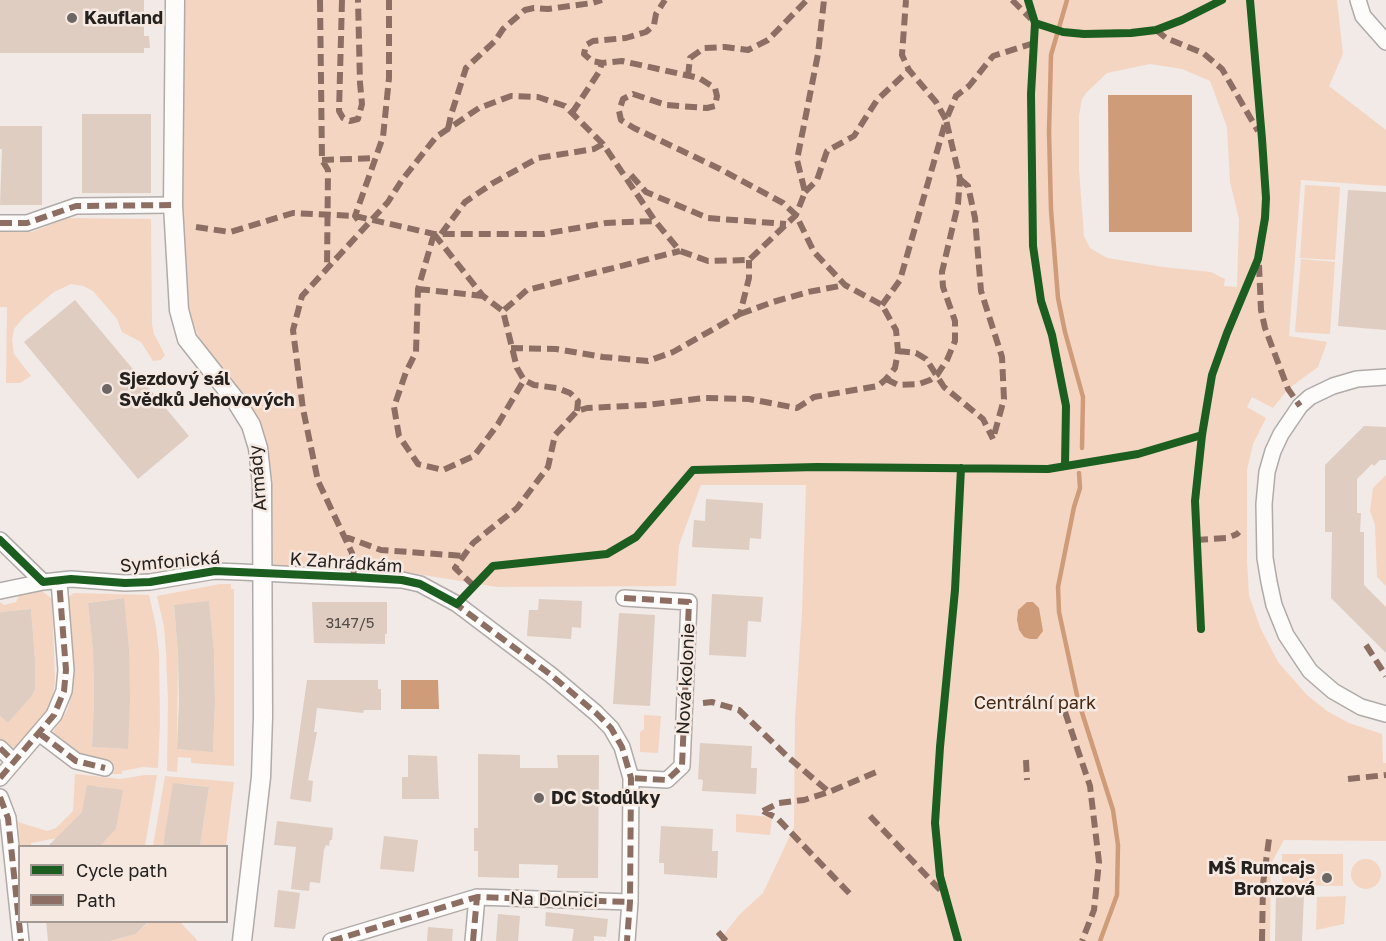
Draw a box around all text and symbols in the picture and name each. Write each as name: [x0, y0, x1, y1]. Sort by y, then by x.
place label: Kaufland: [84, 7, 163, 29]
marker: Kaufland: [65, 11, 79, 25]
place label: Sjezdový sál Svědků Jehovových: [119, 368, 295, 410]
marker: Sjezdový sál Svědků Jehovových: [100, 382, 114, 396]
street label: Armády: [244, 444, 272, 512]
street label: Symfonická: [119, 547, 221, 577]
street label: K Zahrádkám: [289, 548, 403, 578]
house number: 3147/5: [325, 614, 375, 632]
street label: Nová kolonie: [672, 623, 700, 735]
park label: Centrální park: [974, 692, 1096, 714]
place label: DC Stodůlky: [551, 787, 660, 809]
marker: DC Stodůlky: [532, 791, 546, 805]
legend: [18, 845, 228, 923]
place label: MŠ Rumcajs Bronzová: [1208, 857, 1315, 900]
text: Cycle path: [76, 859, 168, 881]
marker: MŠ Rumcajs Bronzová: [1320, 871, 1334, 885]
street label: Na Dolnici: [510, 888, 598, 912]
text: Path: [76, 889, 116, 911]

